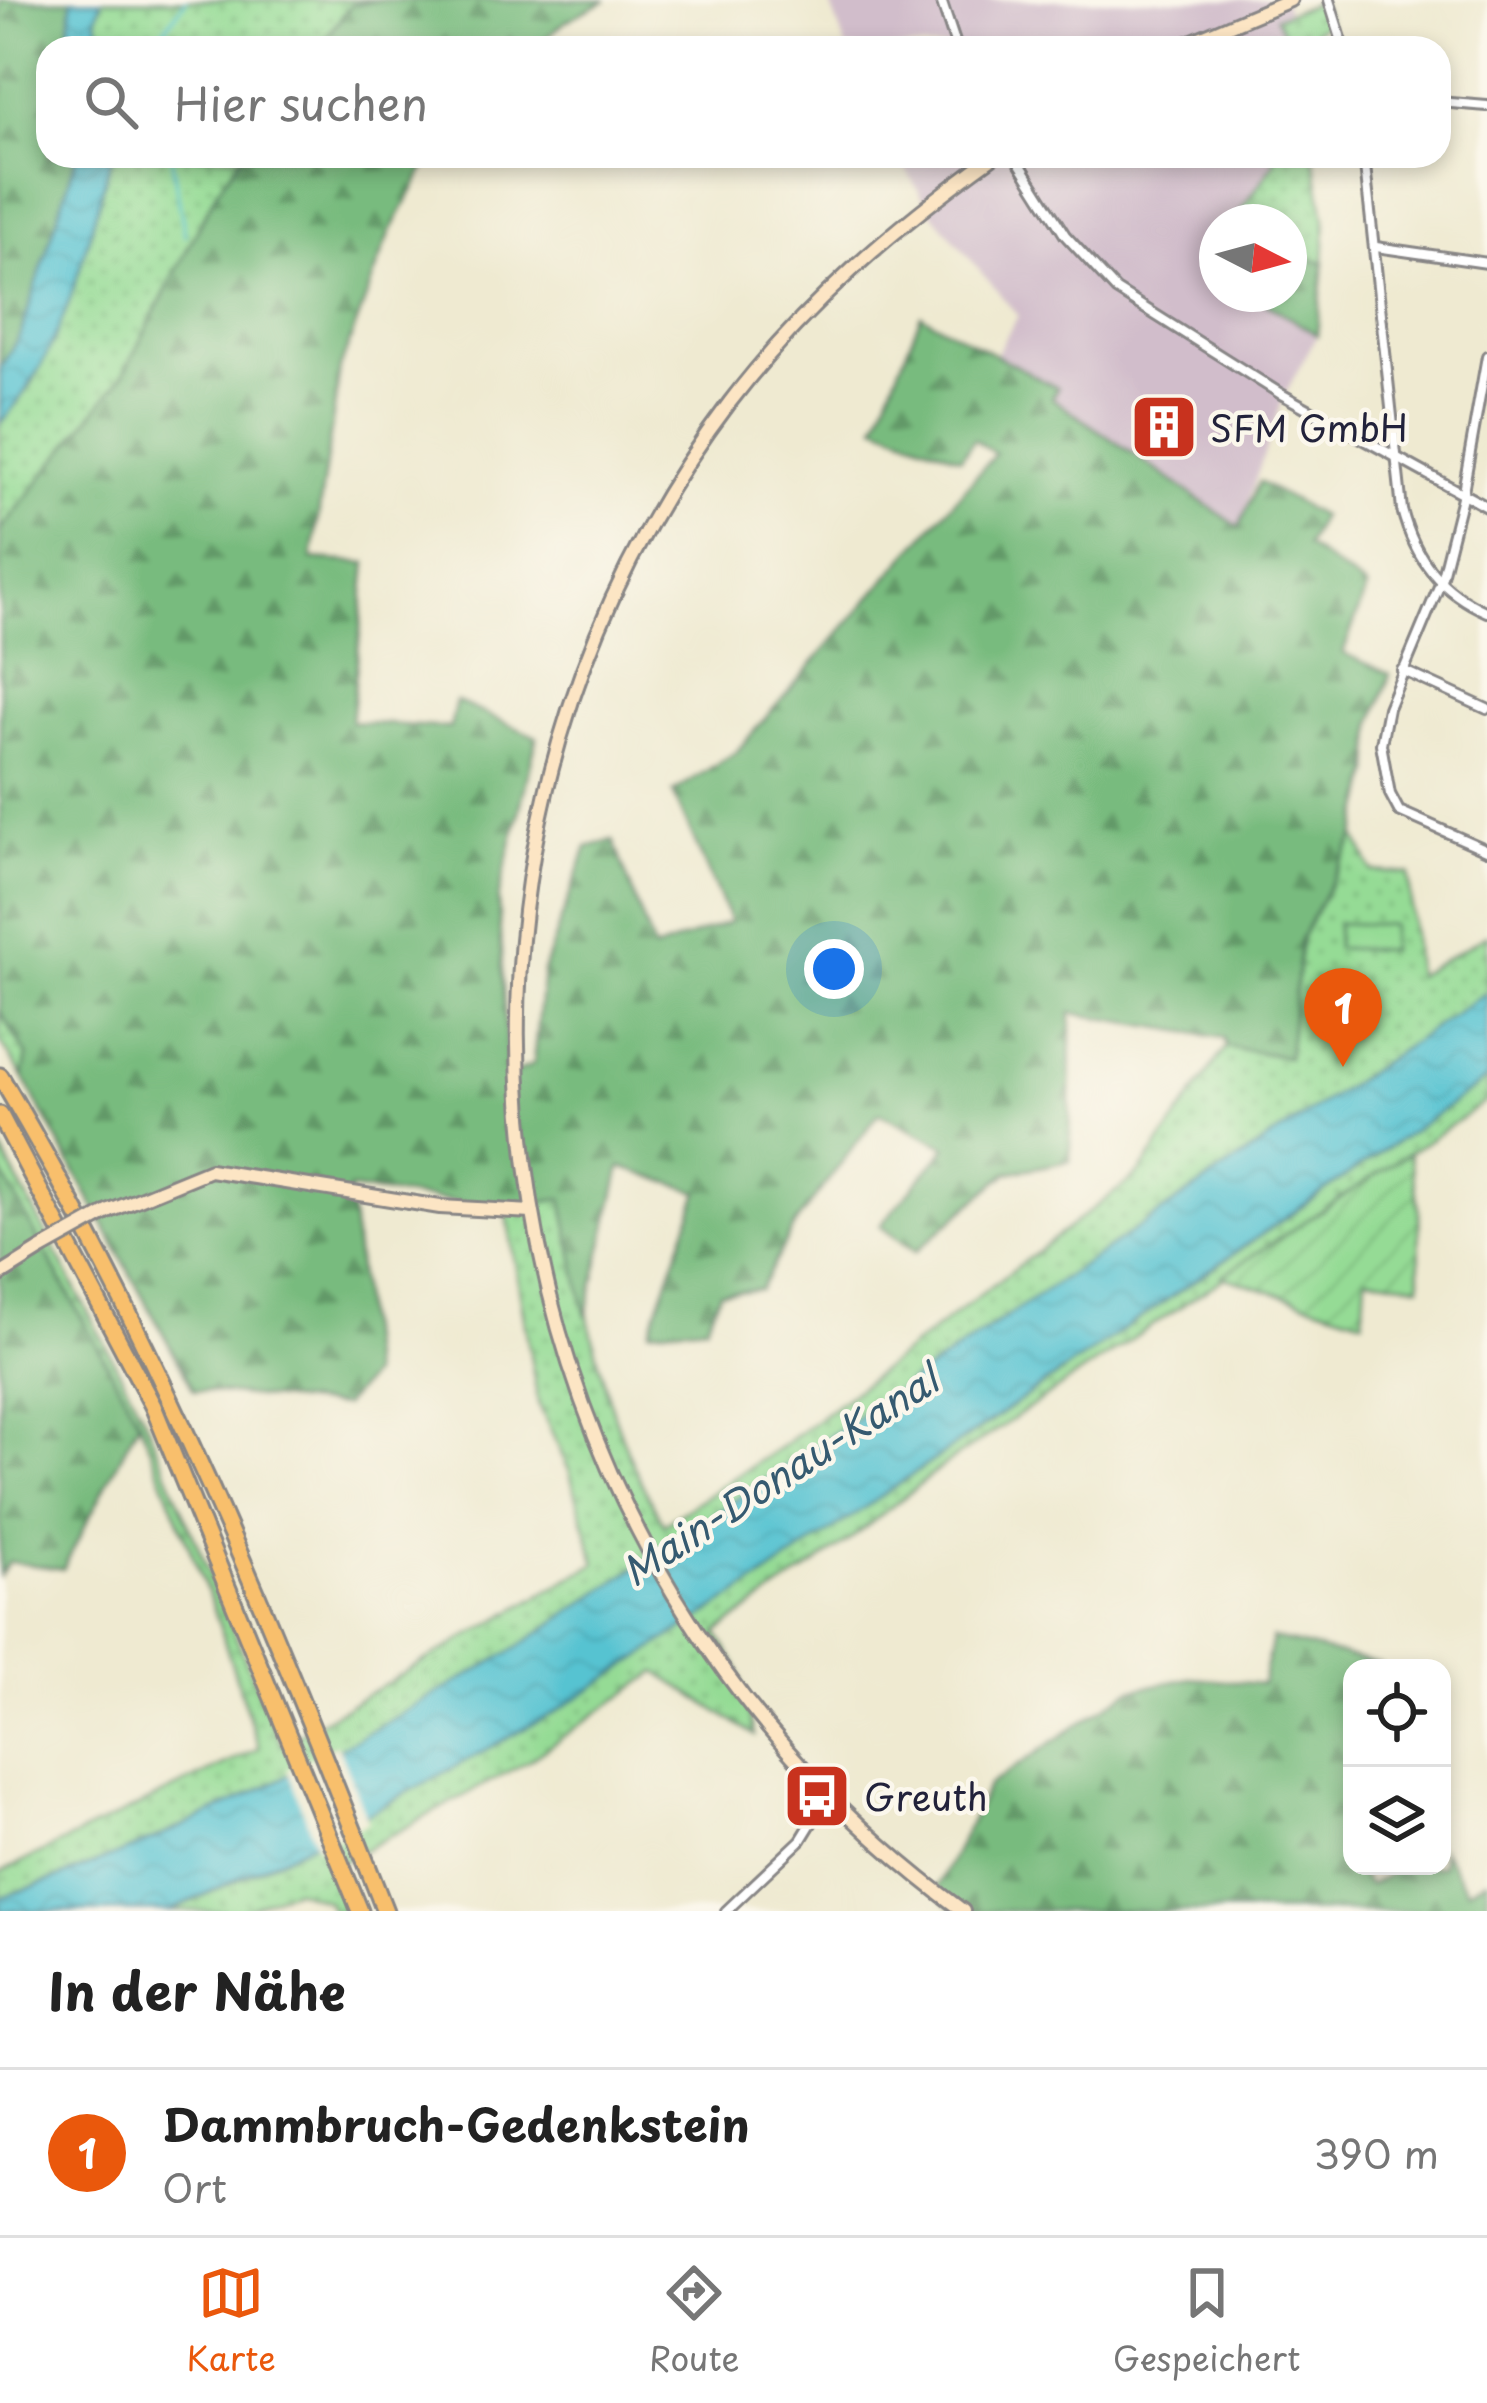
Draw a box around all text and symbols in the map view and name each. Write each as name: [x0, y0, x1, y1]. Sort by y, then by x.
search box: [36, 36, 1451, 168]
text: Hier suchen: [174, 68, 428, 136]
icon: search: [78, 69, 144, 135]
north arrow: [1199, 204, 1307, 312]
building icon: SFM GmbH: [1129, 392, 1199, 462]
place label: SFM GmbH: [1210, 400, 1408, 454]
your location: [804, 939, 864, 999]
pin: 1: [1304, 968, 1382, 1067]
water label: Main-Donau-Kanal: [609, 1346, 953, 1599]
map controls: [1343, 1659, 1451, 1875]
button: locate: [1343, 1659, 1451, 1767]
bus stop icon: Greuth: [782, 1761, 852, 1831]
button: layers: [1343, 1767, 1451, 1875]
place label: Greuth: [864, 1769, 988, 1823]
text: In der Nähe: [48, 1951, 345, 2028]
text: Dammbruch-Gedenkstein: [162, 2089, 750, 2157]
text: 1: [78, 2123, 96, 2182]
text: 390 m: [1314, 2123, 1439, 2182]
text: Ort: [162, 2157, 227, 2216]
tab: Karte: [187, 2260, 276, 2382]
tab: Route: [649, 2260, 740, 2382]
tab: Gespeichert: [1113, 2260, 1300, 2382]

